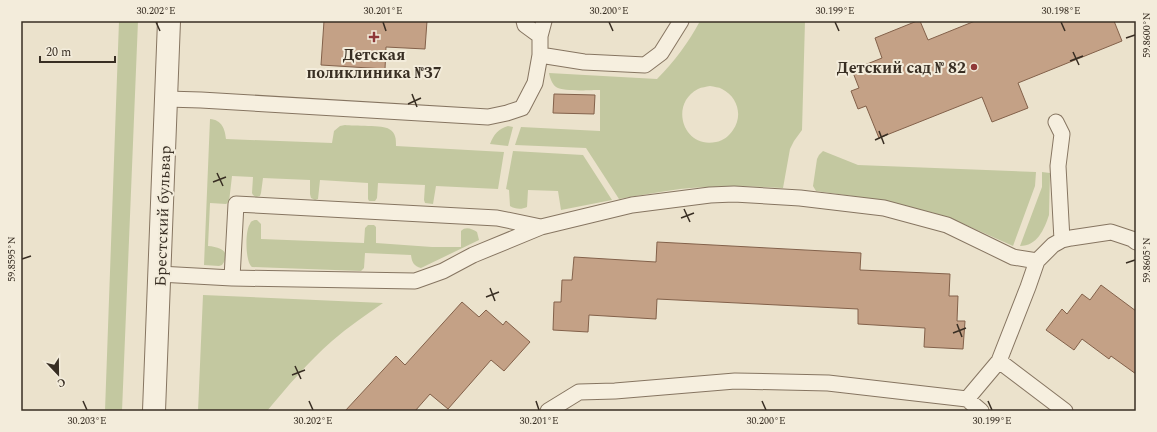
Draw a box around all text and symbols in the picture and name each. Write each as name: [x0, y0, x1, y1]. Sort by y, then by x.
text: 30.202°E: [136, 3, 176, 19]
text: 30.201°E: [363, 3, 403, 19]
text: 30.200°E: [589, 3, 629, 19]
text: 30.199°E: [815, 3, 855, 19]
text: 30.198°E: [1041, 3, 1081, 19]
text: 59.8600°N: [1139, 12, 1155, 58]
marker: Детская поликлиника №37: [368, 31, 380, 43]
scale bar: [40, 38, 115, 64]
text: 20 m: [46, 43, 71, 62]
place label: Детская поликлиника №37: [306, 43, 442, 85]
place label: Детский сад № 82: [837, 56, 966, 80]
marker: Детский сад № 82: [969, 62, 979, 72]
street label: Брестский бульвар: [149, 145, 177, 287]
text: 59.8595°N: [4, 236, 20, 282]
text: 59.8605°N: [1139, 237, 1155, 283]
north arrow: [38, 354, 78, 394]
text: С: [55, 373, 68, 392]
text: 30.203°E: [67, 413, 107, 429]
text: 30.202°E: [293, 413, 333, 429]
text: 30.201°E: [519, 413, 559, 429]
text: 30.200°E: [746, 413, 786, 429]
text: 30.199°E: [972, 413, 1012, 429]

